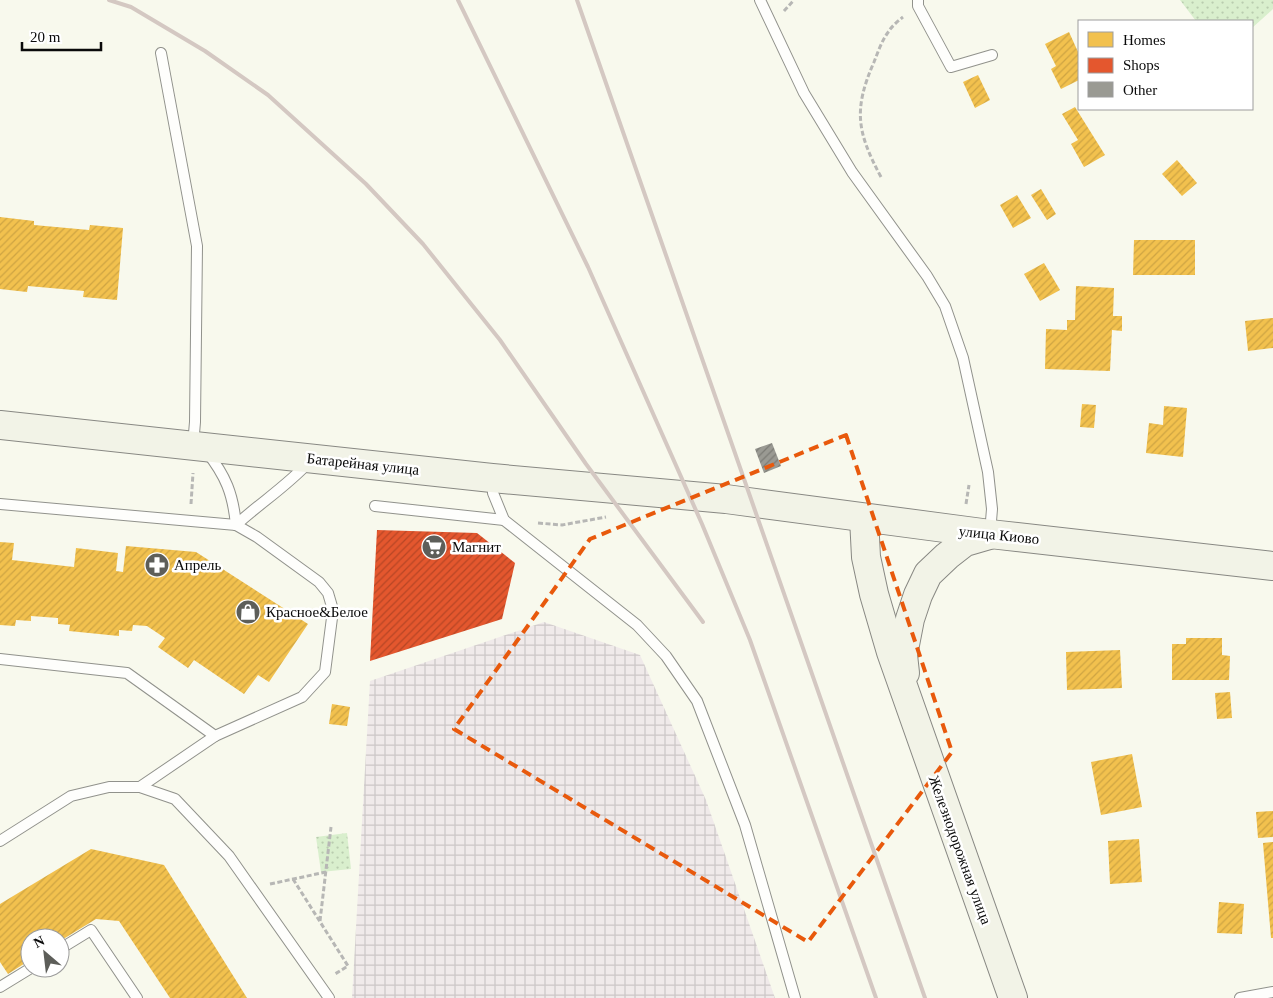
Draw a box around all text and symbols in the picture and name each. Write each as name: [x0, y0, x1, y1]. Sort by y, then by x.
scale bar: [22, 20, 101, 52]
legend: [1078, 20, 1253, 110]
text: 20 m: [30, 29, 61, 45]
text: Homes: [1123, 32, 1166, 48]
text: Shops: [1123, 57, 1160, 73]
text: Other: [1123, 82, 1157, 98]
street label: Батарейная улица: [306, 450, 420, 478]
street label: улица Киово: [958, 523, 1040, 547]
supermarket icon: Магнит: [421, 534, 447, 560]
place label: Магнит: [452, 539, 501, 555]
pharmacy icon: Апрель: [144, 552, 170, 578]
place label: Апрель: [174, 557, 222, 573]
shop icon: Красное&Белое: [235, 599, 261, 625]
place label: Красное&Белое: [266, 604, 368, 620]
street label: Железнодорожная улица: [926, 773, 995, 927]
north arrow: [20, 928, 70, 978]
text: N: [31, 933, 47, 951]

